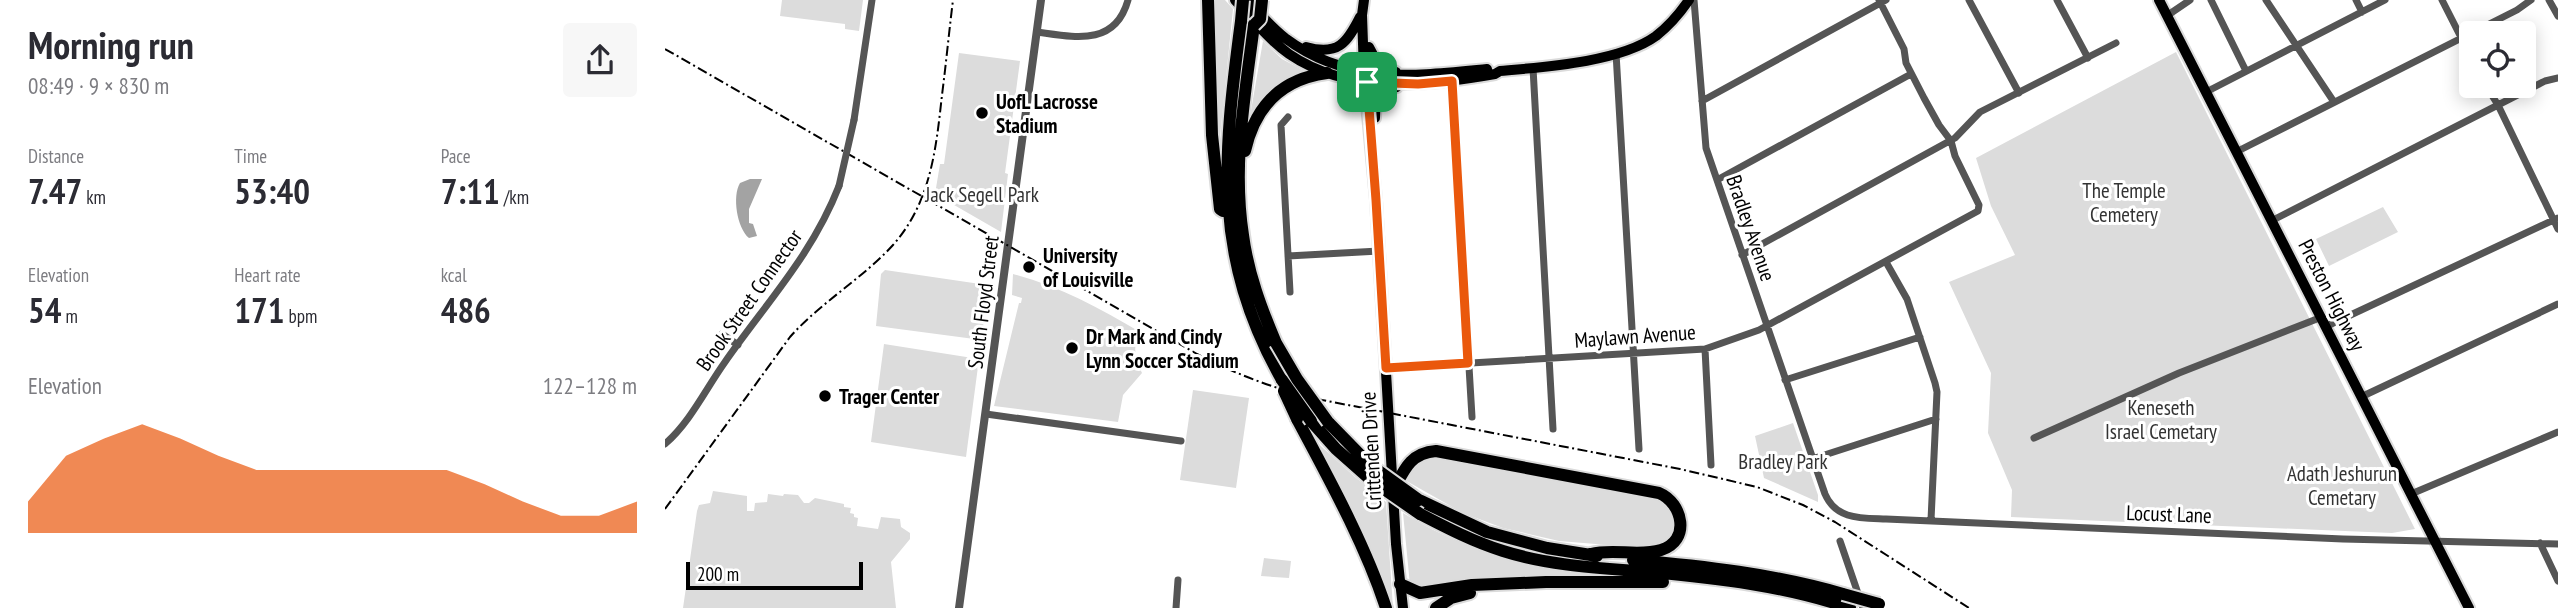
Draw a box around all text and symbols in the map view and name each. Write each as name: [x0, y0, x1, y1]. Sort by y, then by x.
text: Morning run: [28, 20, 194, 69]
map controls: [2459, 21, 2536, 98]
button: locate: [2459, 21, 2536, 98]
button: share: [563, 23, 637, 97]
pin: [1337, 52, 1397, 112]
icon: arrive: [1348, 63, 1386, 101]
text: 08:49 · 9 × 830 m: [28, 71, 169, 100]
place label: UofL Lacrosse Stadium: [996, 88, 1098, 139]
marker: UofL Lacrosse Stadium: [974, 105, 990, 121]
text: Distance: [28, 144, 84, 168]
text: Time: [234, 144, 267, 168]
text: Pace: [441, 144, 471, 168]
text: 7.47: [28, 168, 82, 214]
text: 53:40: [234, 168, 310, 214]
text: 7:11: [441, 168, 500, 214]
street label: Bradley Avenue: [1720, 171, 1782, 285]
park label: The Temple Cemetery: [2082, 177, 2166, 228]
park label: Jack Segell Park: [924, 181, 1039, 208]
text: km: [82, 185, 106, 209]
text: /km: [500, 185, 529, 209]
street label: Brook Street Connector: [690, 224, 808, 376]
street label: South Floyd Street: [961, 234, 1005, 370]
street label: Preston Highway: [2292, 235, 2372, 355]
place label: University of Louisville: [1043, 242, 1134, 293]
marker: University of Louisville: [1021, 259, 1037, 275]
text: Elevation: [28, 263, 89, 287]
text: Heart rate: [234, 263, 301, 287]
text: kcal: [441, 263, 467, 287]
text: 54: [28, 287, 61, 333]
text: 171: [234, 287, 285, 333]
text: 486: [441, 287, 491, 333]
text: m: [61, 304, 78, 328]
text: bpm: [285, 304, 317, 328]
street label: Maylawn Avenue: [1573, 318, 1697, 354]
place label: Dr Mark and Cindy Lynn Soccer Stadium: [1086, 323, 1239, 374]
marker: Dr Mark and Cindy Lynn Soccer Stadium: [1064, 340, 1080, 356]
text: Elevation: [28, 371, 102, 400]
text: 122–128 m: [543, 371, 637, 400]
place label: Trager Center: [839, 383, 940, 410]
marker: Trager Center: [817, 388, 833, 404]
street label: Crittenden Drive: [1354, 391, 1388, 511]
park label: Keneseth Israel Cemetary: [2105, 394, 2217, 445]
park label: Bradley Park: [1738, 448, 1828, 475]
park label: Adath Jeshurun Cemetary: [2287, 460, 2397, 511]
street label: Locust Lane: [2126, 499, 2212, 529]
scale bar: [686, 559, 863, 591]
text: 200 m: [697, 562, 739, 586]

